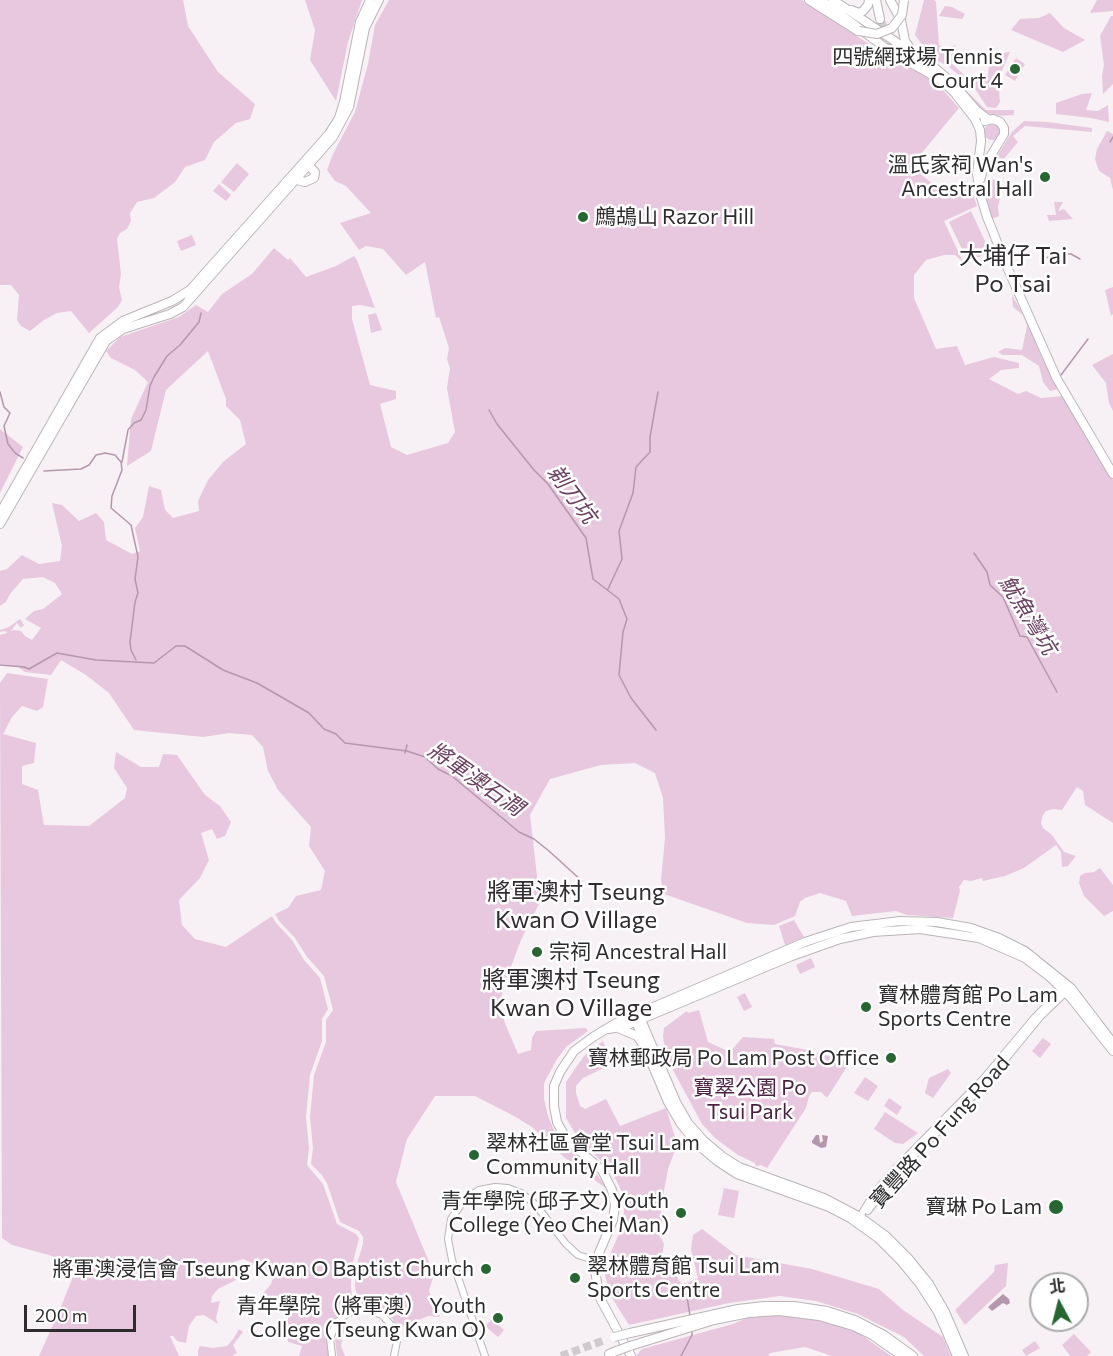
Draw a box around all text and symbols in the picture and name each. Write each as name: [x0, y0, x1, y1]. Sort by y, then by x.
place label: 四號網球場 Tennis Court 4: [832, 44, 1003, 94]
marker: 四號網球場 Tennis Court 4: [1008, 62, 1022, 76]
place label: 溫氏家祠 Wan's Ancestral Hall: [888, 152, 1033, 202]
marker: 溫氏家祠 Wan's Ancestral Hall: [1038, 170, 1052, 184]
place label: 鷓鴣山 Razor Hill: [595, 204, 754, 230]
marker: 鷓鴣山 Razor Hill: [576, 210, 590, 224]
district label: 大埔仔 Tai Po Tsai: [959, 242, 1067, 298]
water label: 剃刀坑: [542, 460, 602, 528]
water label: 魷魚灣坑: [993, 571, 1063, 659]
water label: 將軍澳石澗: [423, 737, 529, 821]
district label: 將軍澳村 Tseung Kwan O Village: [484, 878, 668, 934]
place label: 宗祠 Ancestral Hall: [549, 939, 727, 965]
marker: 宗祠 Ancestral Hall: [530, 945, 544, 959]
district label: 將軍澳村 Tseung Kwan O Village: [479, 966, 663, 1022]
place label: 寶林體育館 Po Lam Sports Centre: [878, 982, 1058, 1032]
marker: 寶林體育館 Po Lam Sports Centre: [859, 1000, 873, 1014]
place label: 寶林郵政局 Po Lam Post Office: [588, 1045, 879, 1071]
street label: 寶豐路 Po Fung Road: [865, 1051, 1015, 1213]
marker: 寶林郵政局 Po Lam Post Office: [884, 1051, 898, 1065]
park label: 寶翠公園 Po Tsui Park: [693, 1075, 807, 1125]
place label: 翠林社區會堂 Tsui Lam Community Hall: [486, 1130, 700, 1180]
marker: 翠林社區會堂 Tsui Lam Community Hall: [467, 1148, 481, 1162]
place label: 青年學院 (邱子文) Youth College (Yeo Chei Man): [441, 1188, 669, 1238]
place label: 寶琳 Po Lam: [925, 1194, 1042, 1220]
marker: 寶琳 Po Lam: [1047, 1198, 1065, 1216]
marker: 青年學院 (邱子文) Youth College (Yeo Chei Man): [674, 1206, 688, 1220]
place label: 翠林體育館 Tsui Lam Sports Centre: [587, 1253, 780, 1303]
place label: 將軍澳浸信會 Tseung Kwan O Baptist Church: [53, 1256, 474, 1282]
marker: 將軍澳浸信會 Tseung Kwan O Baptist Church: [479, 1262, 493, 1276]
marker: 翠林體育館 Tsui Lam Sports Centre: [568, 1271, 582, 1285]
north arrow: [1029, 1272, 1089, 1332]
text: 北: [1048, 1275, 1066, 1296]
scale bar: [27, 1293, 140, 1331]
place label: 青年學院（將軍澳） Youth College (Tseung Kwan O): [236, 1293, 486, 1343]
text: 200 m: [35, 1304, 88, 1326]
marker: 青年學院（將軍澳） Youth College (Tseung Kwan O): [491, 1311, 505, 1325]

